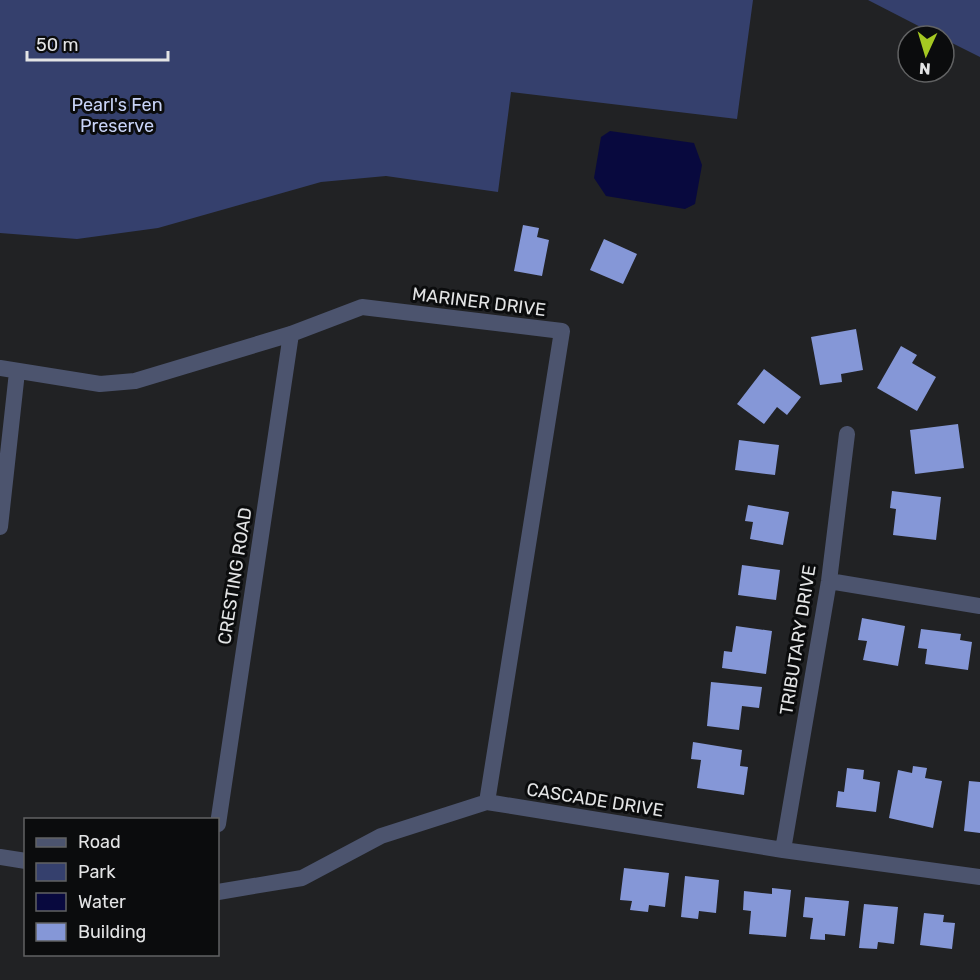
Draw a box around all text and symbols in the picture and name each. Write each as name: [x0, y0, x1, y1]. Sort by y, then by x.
scale bar: [27, 24, 168, 62]
north arrow: [896, 24, 956, 84]
text: 50 m: [36, 34, 79, 56]
text: N: [919, 59, 931, 78]
park label: Pearl's Fen Preserve: [71, 94, 163, 137]
street label: MARINER DRIVE: [411, 283, 547, 321]
street label: CRESTING ROAD: [213, 506, 257, 646]
street label: TRIBUTARY DRIVE: [775, 563, 821, 717]
street label: CASCADE DRIVE: [525, 778, 665, 822]
legend: [24, 818, 219, 956]
text: Road: [78, 831, 121, 853]
text: Park: [78, 861, 116, 883]
text: Water: [78, 891, 126, 913]
text: Building: [78, 921, 146, 943]

